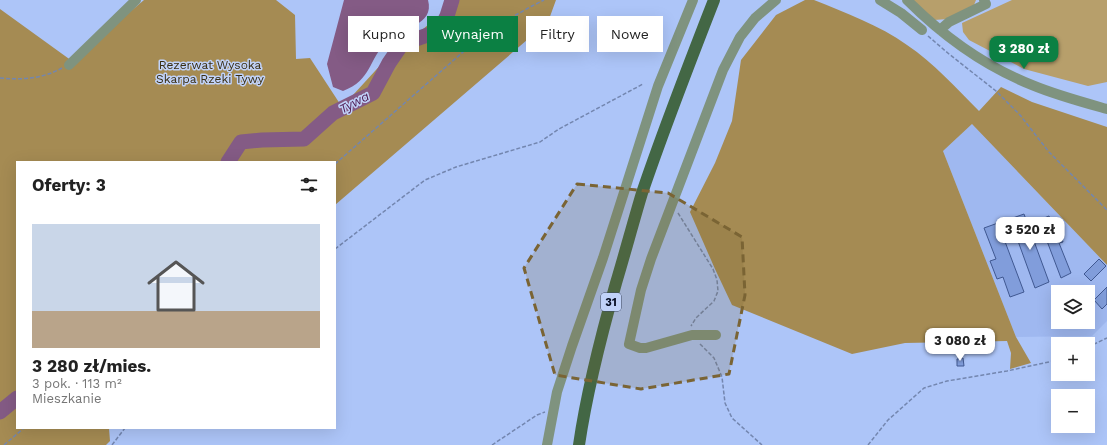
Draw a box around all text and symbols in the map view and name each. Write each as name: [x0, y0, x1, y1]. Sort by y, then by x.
chip: Kupno: [348, 16, 419, 52]
chip: Wynajem: [427, 16, 518, 52]
chip: Filtry: [526, 16, 589, 52]
chip: Nowe: [597, 16, 663, 52]
pin: 3 280 zł: [983, 36, 1065, 70]
text: 3 280 zł: [998, 41, 1050, 56]
park label: Rezerwat Wysoka Skarpa Rzeki Tywy: [156, 58, 265, 86]
water label: Tywa: [337, 88, 372, 117]
icon: filters: [298, 174, 320, 196]
text: Oferty: 3: [32, 175, 106, 195]
pin: 3 520 zł: [989, 217, 1071, 251]
text: 3 520 zł: [1005, 222, 1055, 237]
icon: home: [140, 250, 212, 322]
map controls: [1051, 285, 1095, 433]
button: layers: [1051, 285, 1095, 329]
road number: 31: [601, 293, 621, 311]
pin: 3 080 zł: [919, 328, 1001, 362]
text: 3 080 zł: [934, 333, 986, 348]
button: +: [1051, 337, 1095, 381]
text: 3 280 zł/mies.: [32, 356, 151, 376]
text: 3 pok. · 113 m²: [32, 376, 122, 391]
button: −: [1051, 389, 1095, 433]
text: Mieszkanie: [32, 391, 101, 406]

